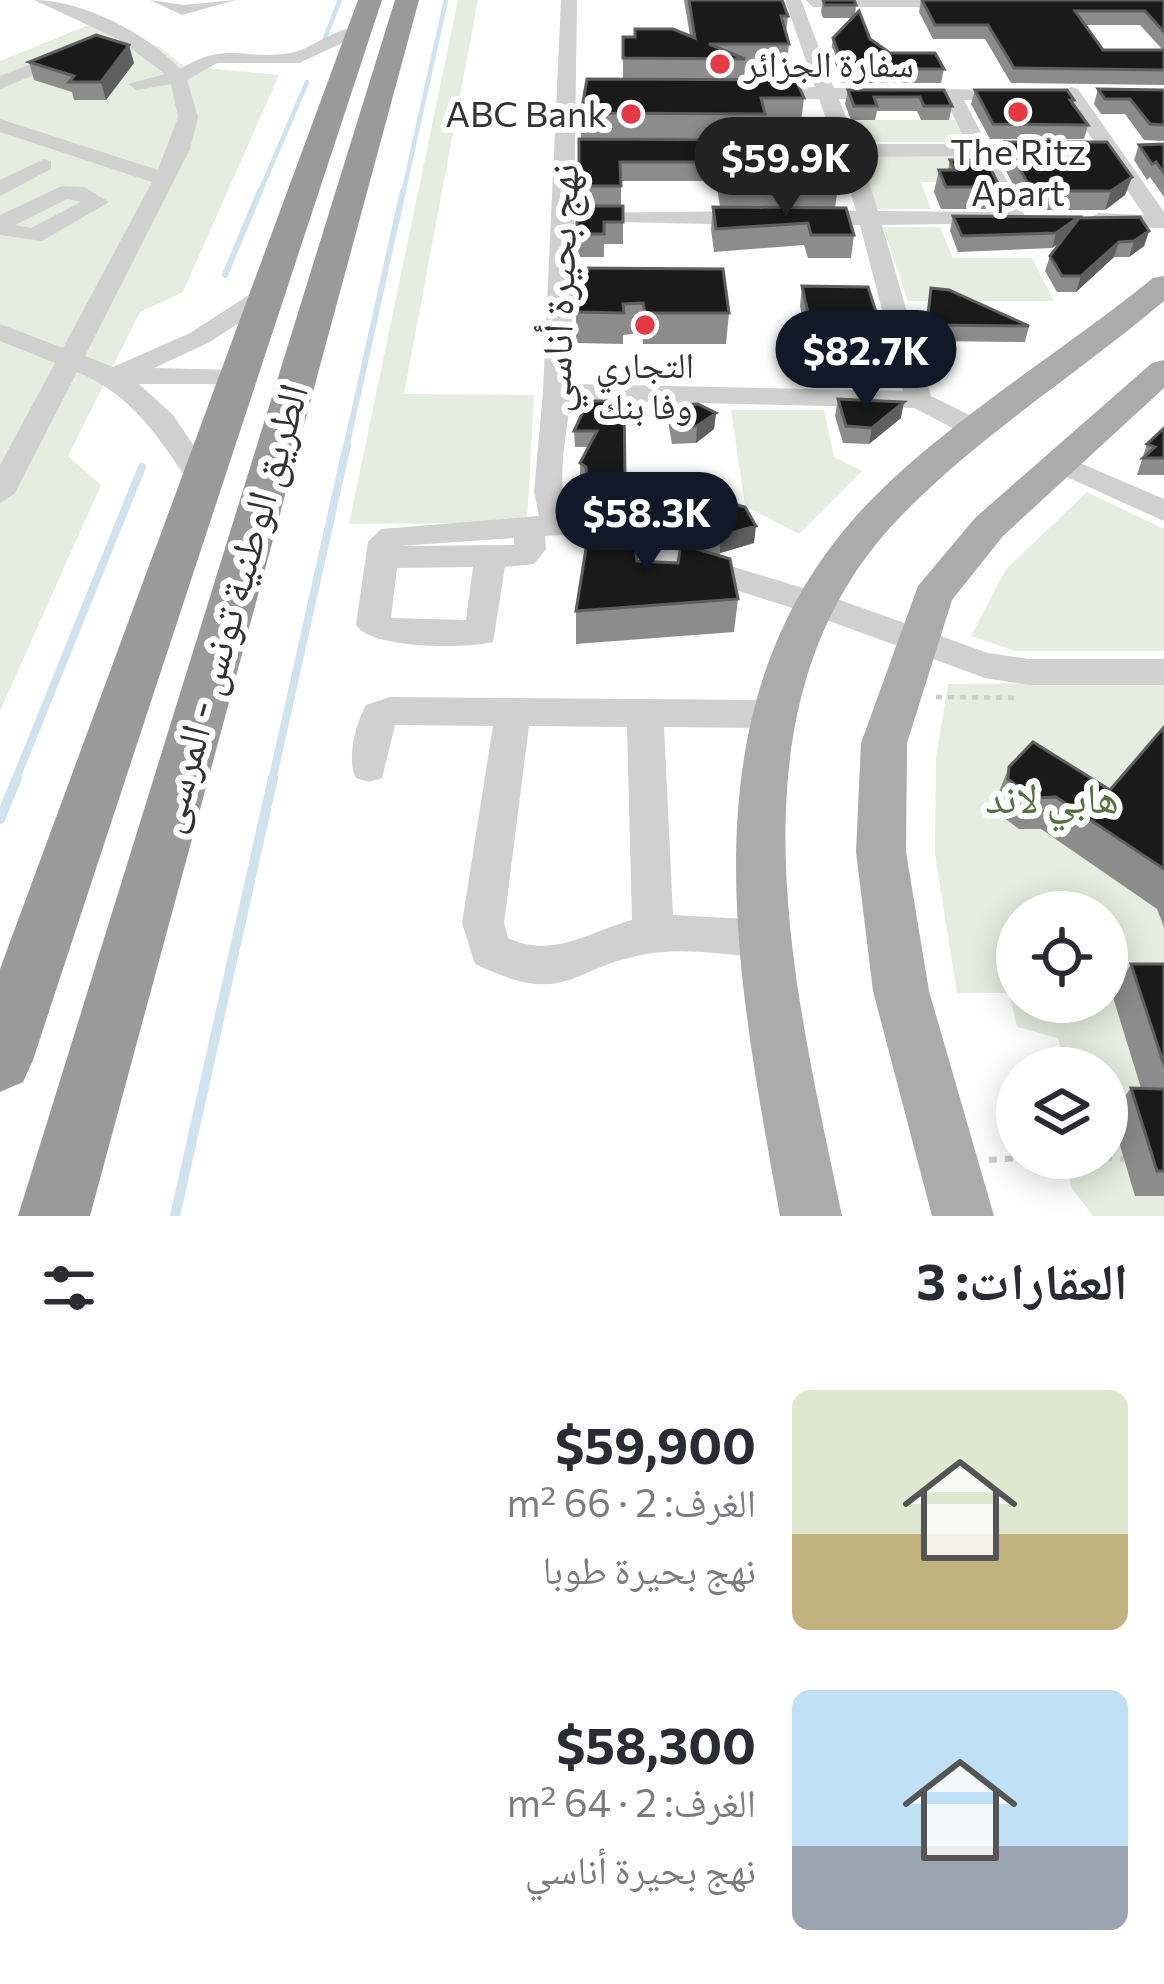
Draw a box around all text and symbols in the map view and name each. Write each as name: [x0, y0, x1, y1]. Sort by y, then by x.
place label: سفارة الجزائر: [743, 40, 914, 84]
marker: سفارة الجزائر: [707, 51, 733, 77]
place label: ABC Bank: [445, 90, 607, 134]
marker: The Ritz Apart: [1005, 99, 1031, 125]
marker: ABC Bank: [618, 101, 644, 127]
pin: $59.9K: [688, 117, 884, 219]
place label: The Ritz Apart: [950, 128, 1086, 213]
text: $59.9K: [721, 132, 851, 180]
street label: نهج بحيرة أناسي: [527, 163, 597, 414]
pin: $82.7K: [768, 310, 964, 412]
marker: التجاري وفا بنك: [632, 312, 658, 338]
text: $82.7K: [802, 325, 930, 373]
place label: التجاري وفا بنك: [596, 341, 694, 427]
street label: الطريق الوطنية تونس - المرسى: [139, 377, 319, 838]
pin: $58.3K: [549, 472, 745, 574]
text: $58.3K: [582, 487, 712, 535]
park label: هابي لاند: [985, 770, 1119, 832]
map controls: [996, 891, 1128, 1179]
button: locate: [996, 891, 1128, 1023]
button: layers: [996, 1047, 1128, 1179]
text: العقارات: 3: [916, 1248, 1128, 1311]
icon: filters: [36, 1255, 102, 1321]
text: $59,900: [555, 1412, 756, 1475]
icon: home: [888, 1438, 1032, 1582]
text: الغرف: 2 · 66 m²: [506, 1477, 756, 1525]
text: نهج بحيرة طوبا: [543, 1544, 756, 1592]
text: $58,300: [556, 1712, 756, 1775]
icon: home: [888, 1738, 1032, 1882]
text: الغرف: 2 · 64 m²: [507, 1777, 756, 1825]
text: نهج بحيرة أناسي: [525, 1844, 756, 1892]

